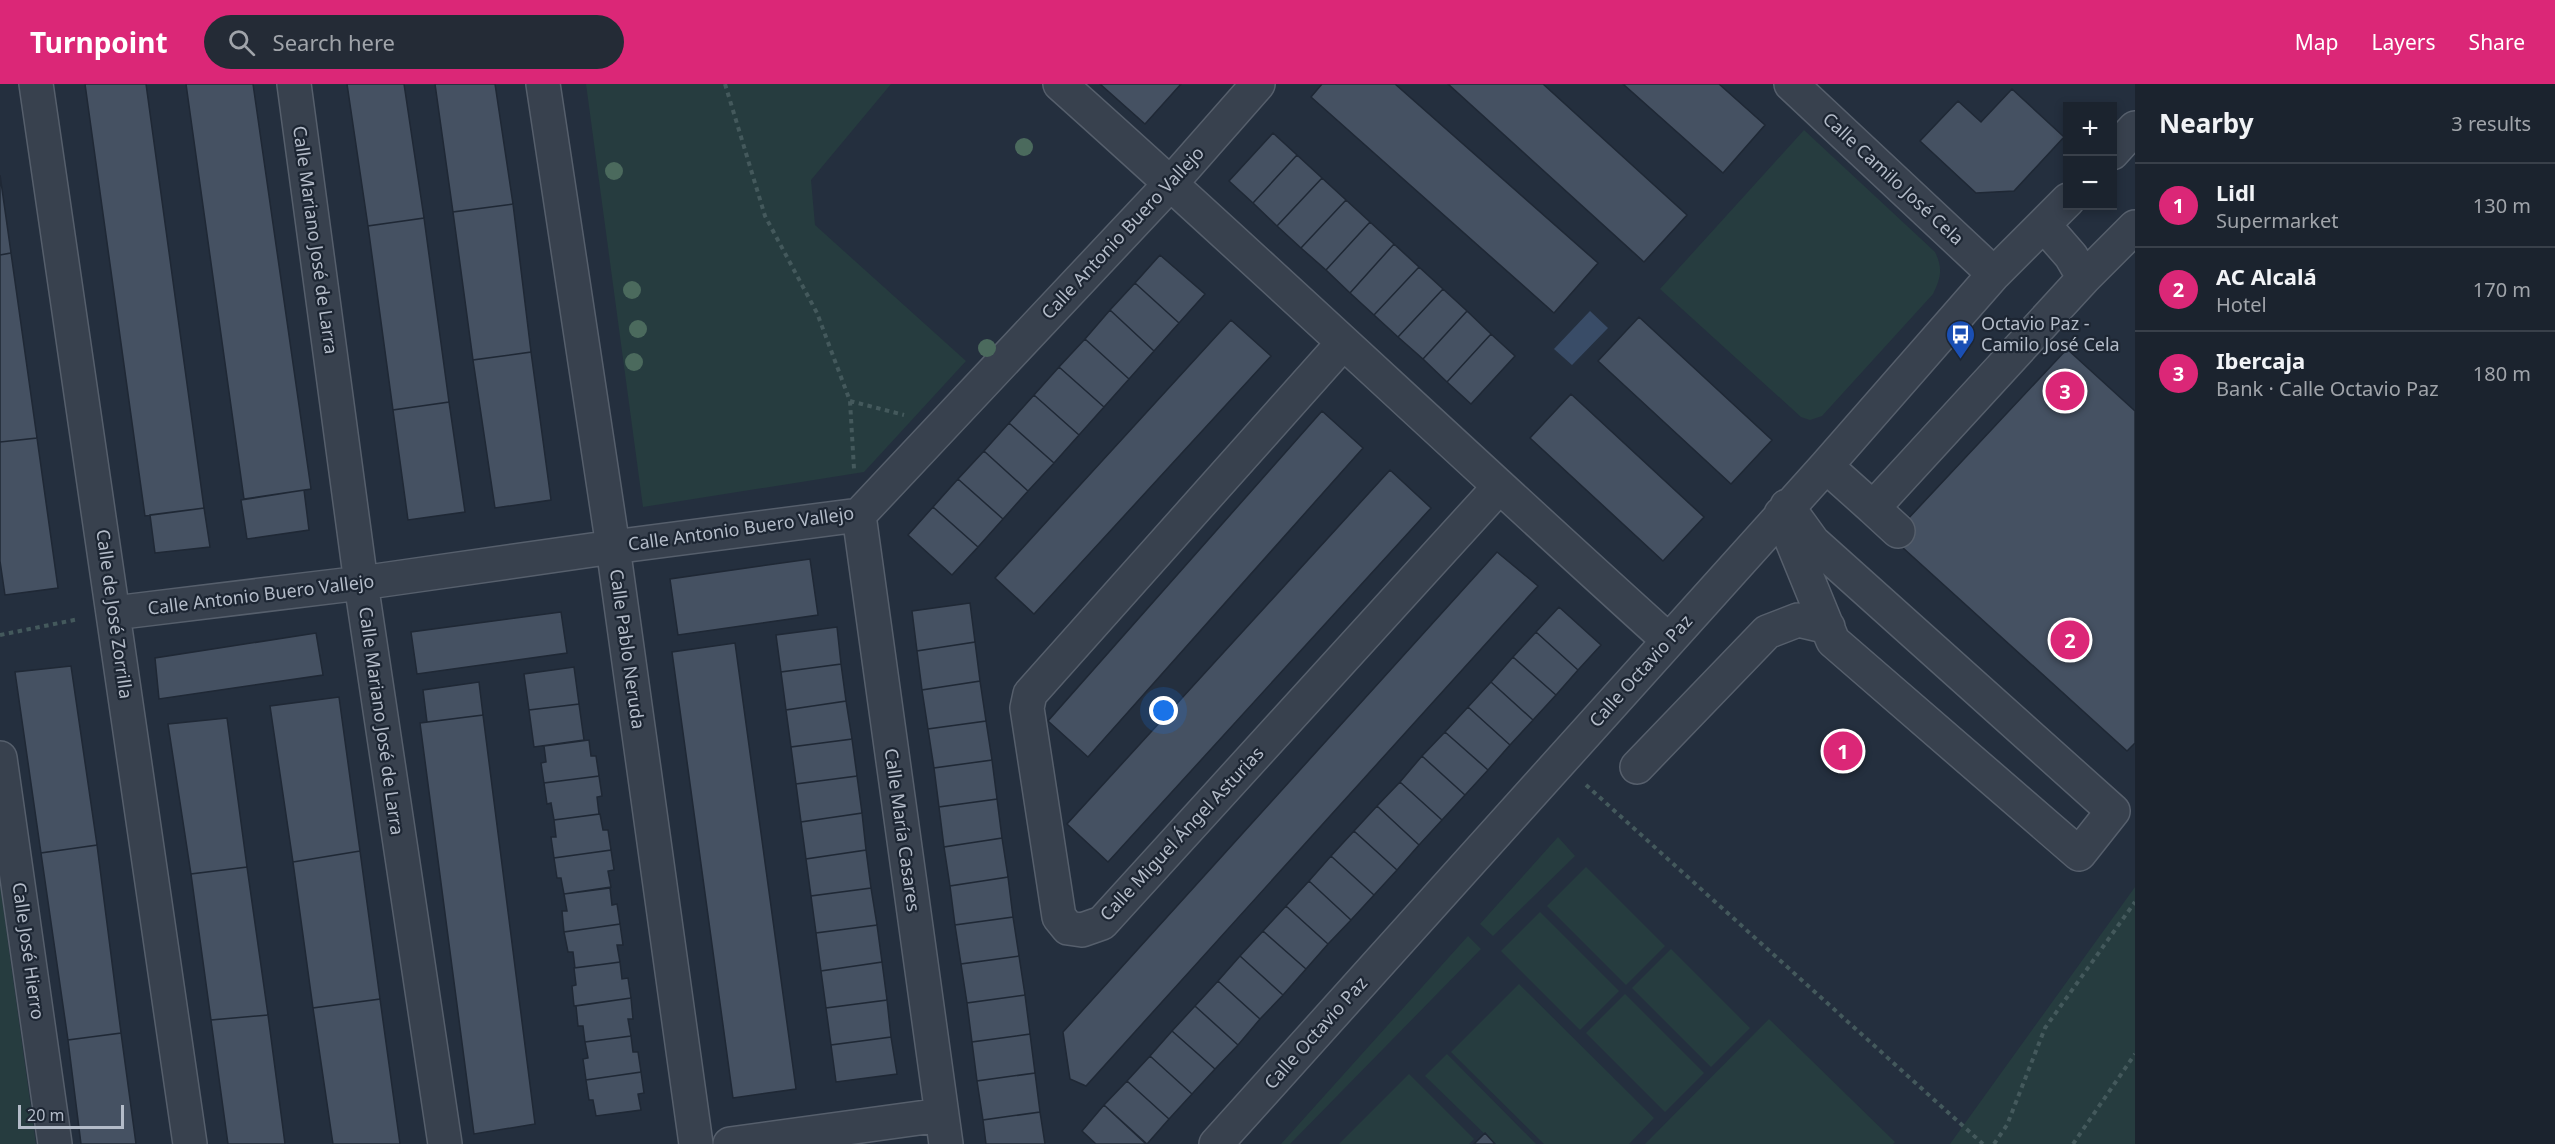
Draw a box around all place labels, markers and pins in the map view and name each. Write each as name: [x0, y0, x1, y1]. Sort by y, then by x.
place label: Octavio Paz - Camilo José Cela: [1981, 311, 2120, 356]
bus stop icon: Octavio Paz - Camilo José Cela: [1944, 318, 1976, 360]
pin: 3: [2046, 368, 2084, 414]
pin: 2: [2050, 618, 2090, 662]
pin: 1: [1824, 728, 1862, 774]

